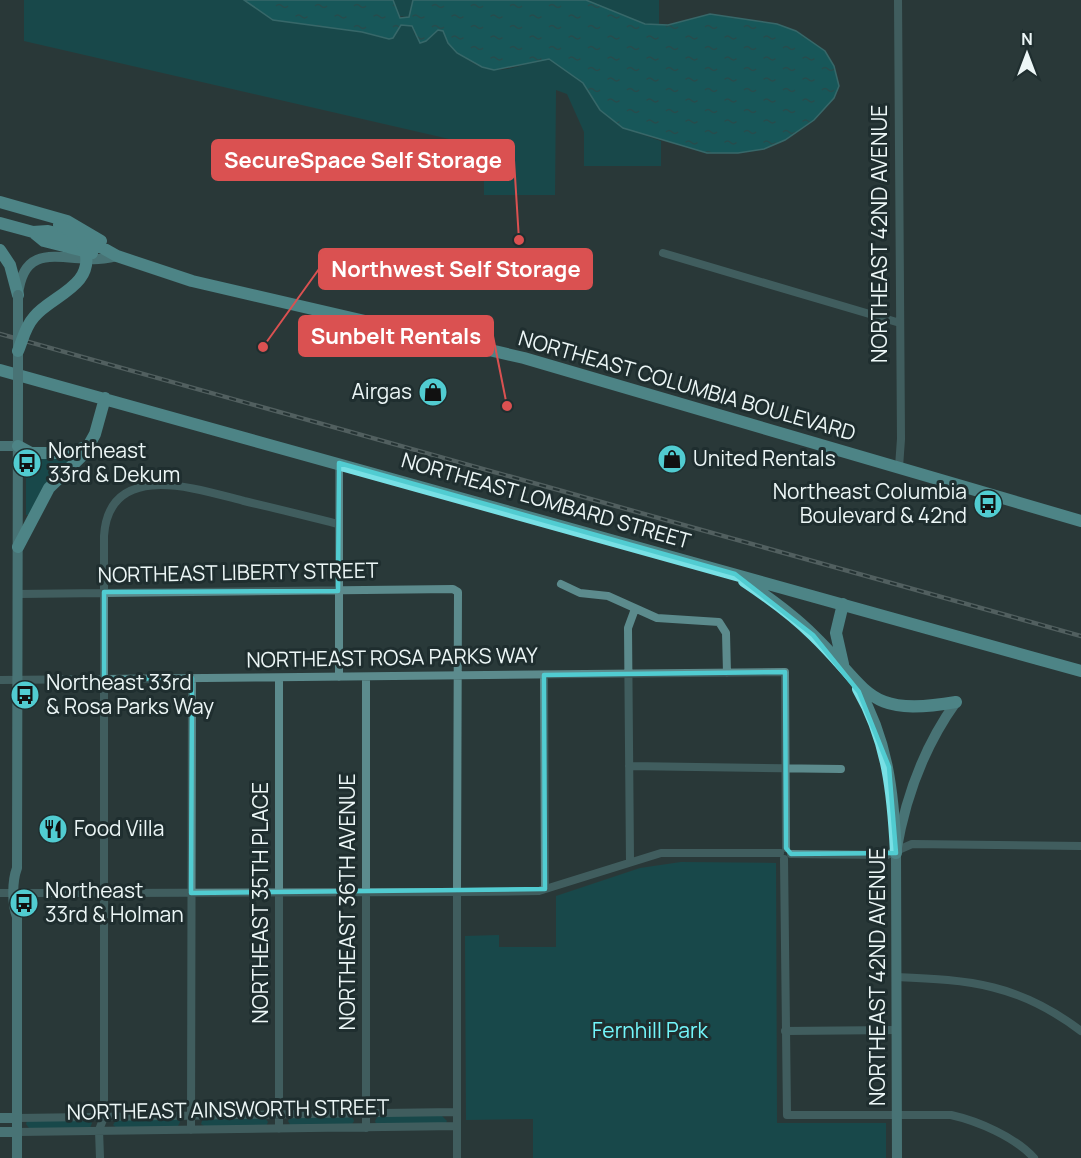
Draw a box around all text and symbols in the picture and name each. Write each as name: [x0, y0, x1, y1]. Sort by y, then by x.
north arrow: [997, 24, 1057, 84]
text: N: [1021, 28, 1033, 50]
street label: NORTHEAST 42ND AVENUE: [865, 105, 893, 363]
callout: SecureSpace Self Storage: [212, 140, 514, 180]
text: SecureSpace Self Storage: [224, 145, 502, 175]
callout: Northwest Self Storage: [319, 249, 592, 289]
text: Northwest Self Storage: [331, 254, 581, 284]
callout: Sunbelt Rentals: [299, 316, 493, 356]
text: Sunbelt Rentals: [311, 321, 481, 351]
street label: NORTHEAST COLUMBIA BOULEVARD: [515, 323, 859, 447]
shop icon: Airgas: [417, 376, 449, 408]
place label: Airgas: [352, 377, 412, 405]
place label: Northeast 33rd & Dekum: [48, 436, 180, 488]
shop icon: United Rentals: [656, 443, 688, 475]
place label: United Rentals: [693, 444, 836, 472]
street label: NORTHEAST LOMBARD STREET: [398, 445, 695, 555]
bus stop icon: Northeast 33rd & Dekum: [11, 447, 43, 479]
place label: Northeast Columbia Boulevard & 42nd: [773, 477, 967, 529]
bus stop icon: Northeast Columbia Boulevard & 42nd: [972, 488, 1004, 520]
street label: NORTHEAST LIBERTY STREET: [97, 556, 379, 588]
street label: NORTHEAST ROSA PARKS WAY: [246, 640, 538, 674]
place label: Northeast 33rd & Rosa Parks Way: [46, 668, 214, 720]
bus stop icon: Northeast 33rd & Rosa Parks Way: [9, 679, 41, 711]
street label: NORTHEAST 36TH AVENUE: [333, 774, 361, 1030]
street label: NORTHEAST 35TH PLACE: [246, 782, 274, 1024]
restaurant icon: Food Villa: [37, 813, 69, 845]
place label: Food Villa: [74, 814, 164, 842]
street label: NORTHEAST 42ND AVENUE: [863, 848, 891, 1106]
place label: Northeast 33rd & Holman: [45, 876, 184, 928]
bus stop icon: Northeast 33rd & Holman: [8, 887, 40, 919]
park label: Fernhill Park: [592, 1016, 708, 1044]
street label: NORTHEAST AINSWORTH STREET: [66, 1092, 390, 1126]

